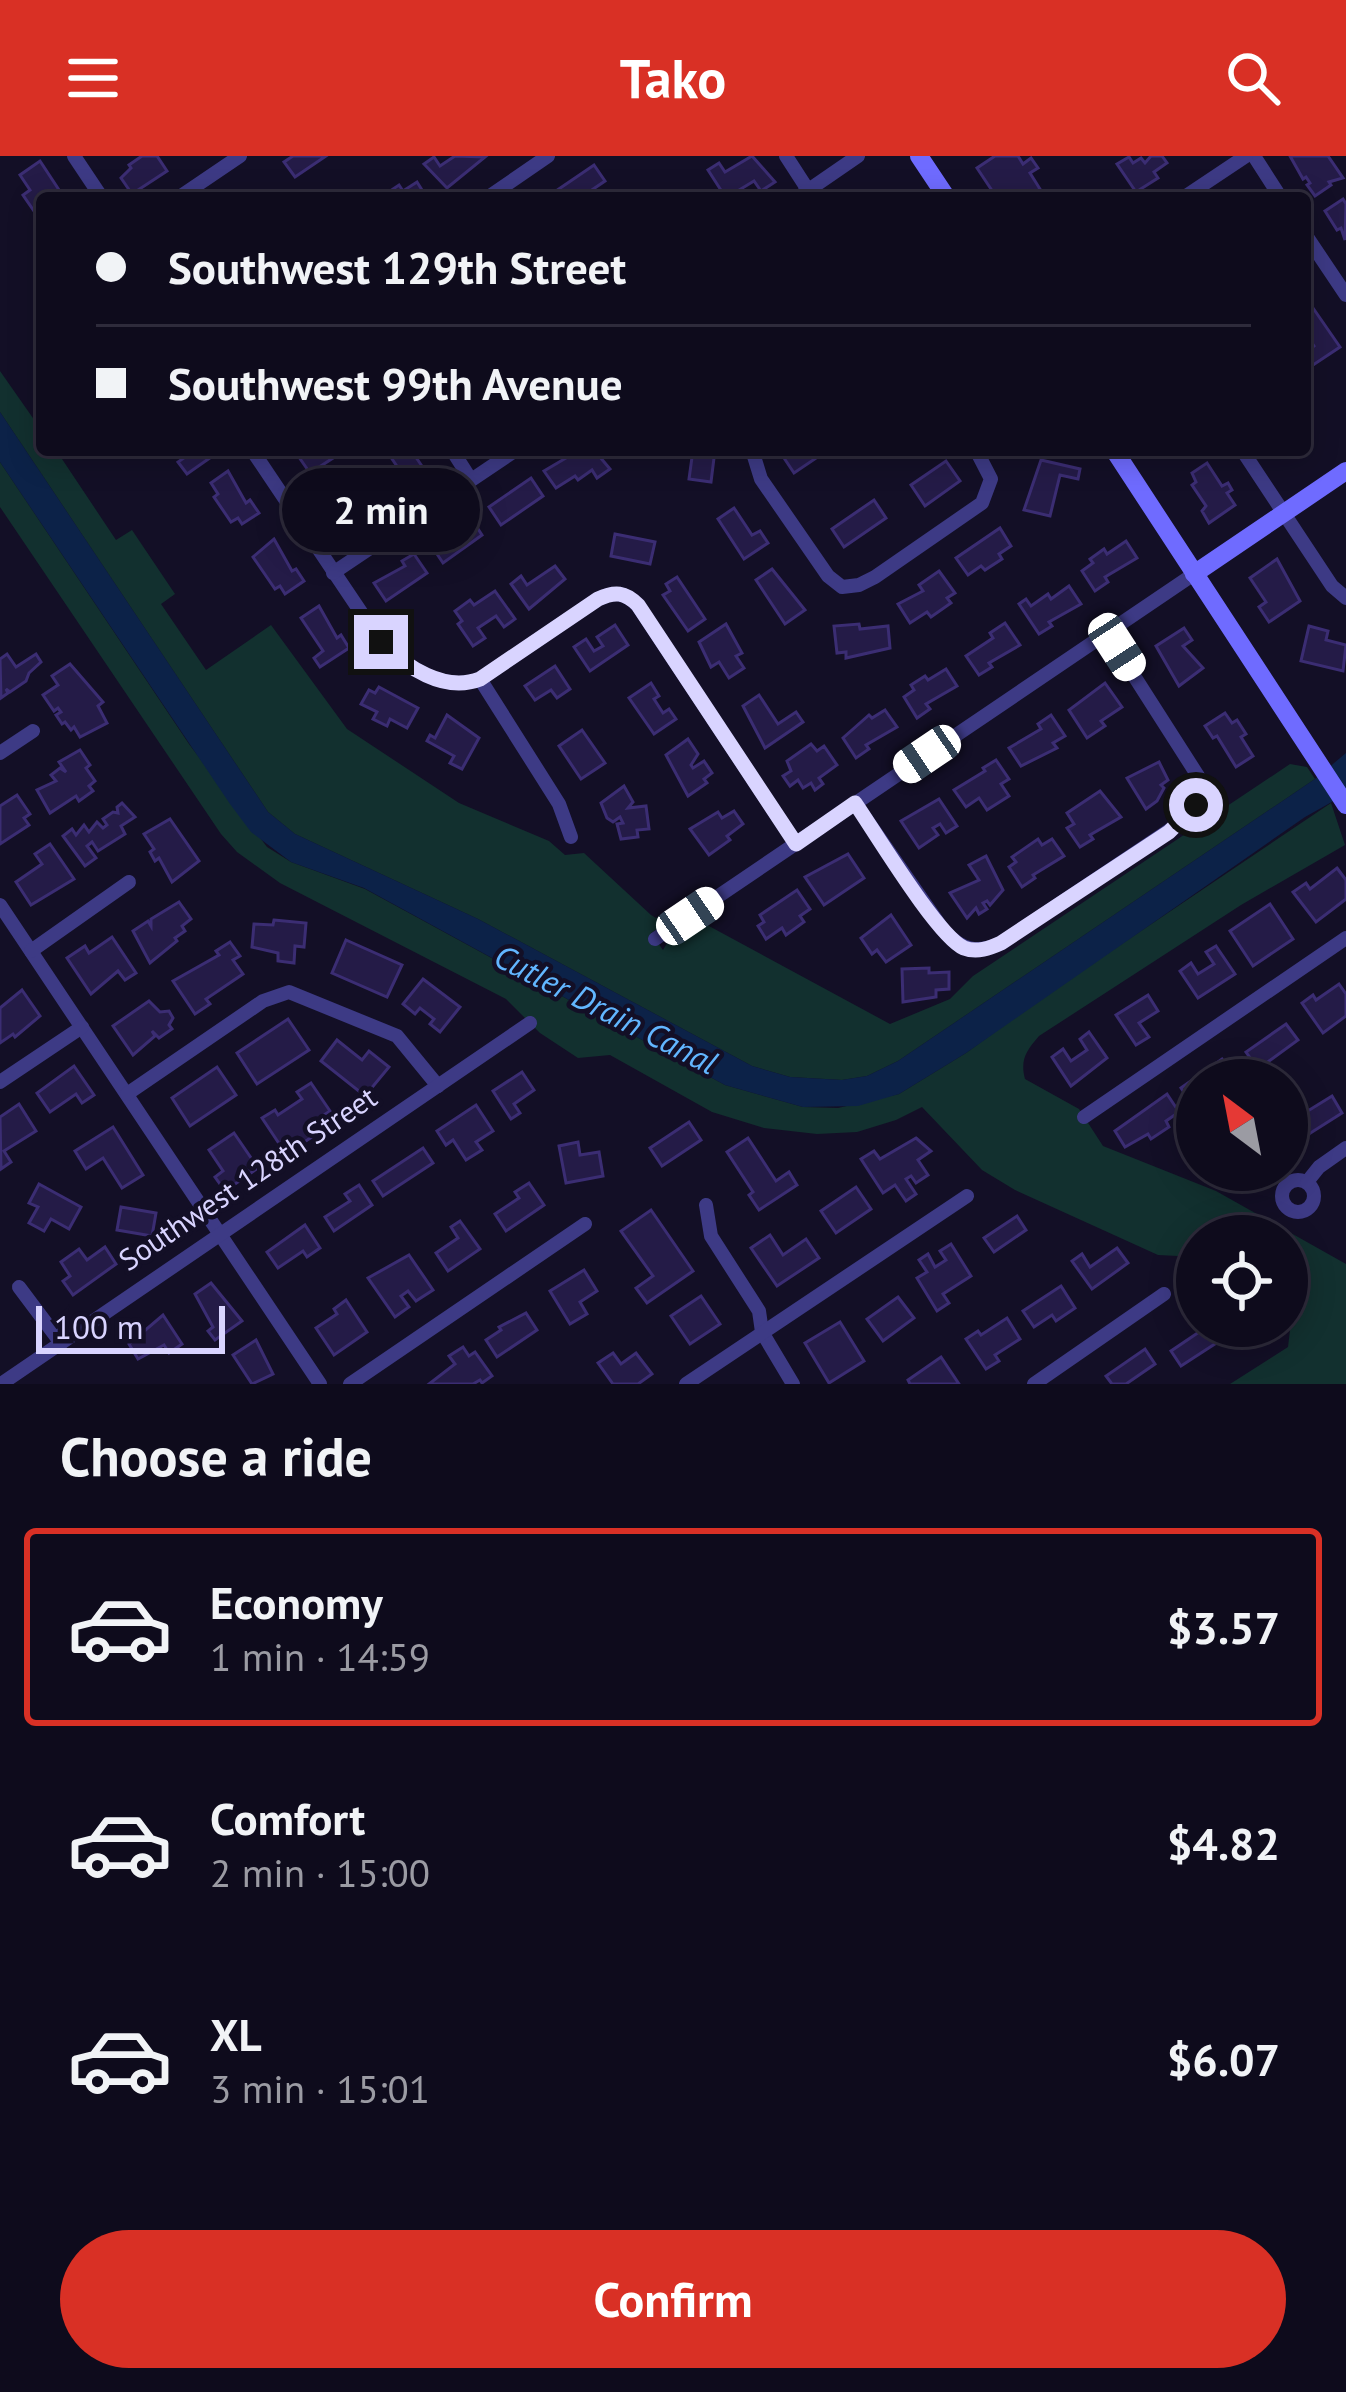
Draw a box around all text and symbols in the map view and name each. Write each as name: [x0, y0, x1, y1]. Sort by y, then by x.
text: Tako: [620, 43, 726, 113]
icon: menu: [60, 45, 126, 111]
icon: search: [1220, 45, 1286, 111]
text: Southwest 129th Street: [168, 238, 626, 296]
text: Southwest 99th Avenue: [168, 354, 623, 412]
callout: 2 min: [282, 468, 480, 552]
text: 2 min: [333, 484, 429, 535]
car: [1082, 607, 1152, 687]
route end: [354, 615, 408, 669]
car: [887, 719, 967, 789]
route start: [1169, 778, 1223, 832]
car: [650, 881, 730, 951]
water label: Cutler Drain Canal: [487, 934, 725, 1083]
north arrow: [1176, 1059, 1308, 1191]
map controls: [1176, 1059, 1308, 1347]
street label: Southwest 128th Street: [111, 1077, 384, 1279]
button: locate: [1176, 1215, 1308, 1347]
scale bar: [36, 1300, 225, 1353]
text: 100 m: [54, 1305, 144, 1348]
text: Choose a ride: [60, 1421, 372, 1491]
icon: car: [66, 1573, 174, 1681]
text: Economy: [210, 1573, 383, 1631]
text: $3.57: [1167, 1598, 1280, 1656]
text: 1 min · 14:59: [210, 1631, 430, 1682]
icon: car: [66, 1789, 174, 1897]
text: Comfort: [210, 1789, 365, 1847]
text: $4.82: [1167, 1814, 1280, 1872]
text: 2 min · 15:00: [210, 1847, 430, 1898]
icon: car: [66, 2005, 174, 2113]
text: XL: [210, 2005, 262, 2063]
text: $6.07: [1167, 2030, 1280, 2088]
text: 3 min · 15:01: [210, 2063, 430, 2114]
button: Confirm: [60, 2230, 1286, 2368]

